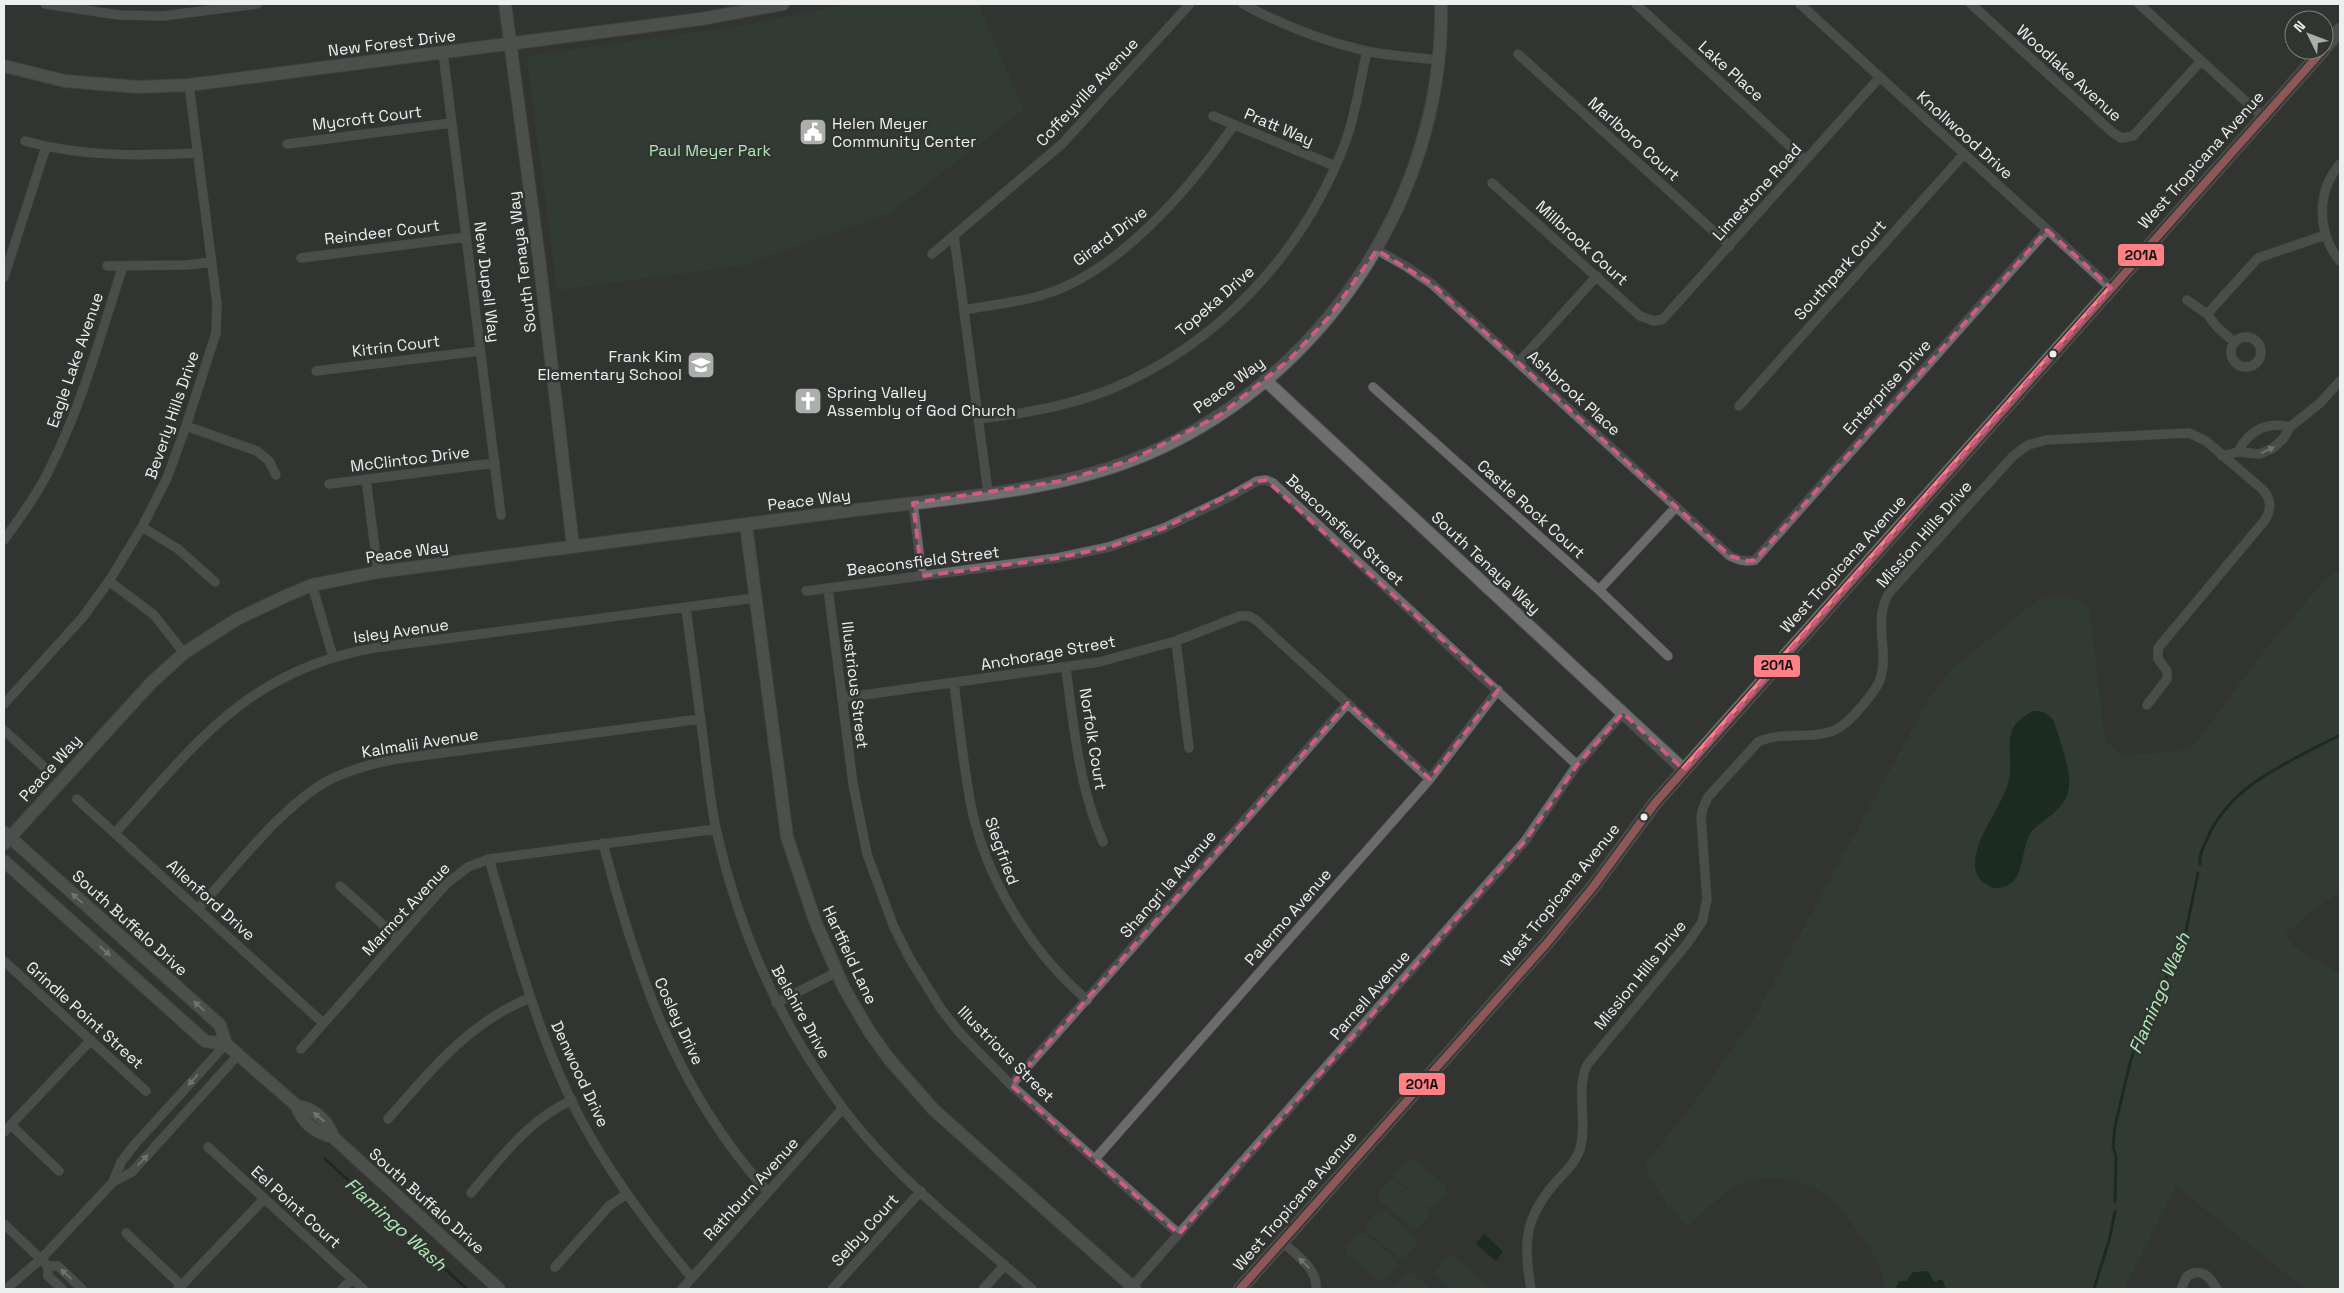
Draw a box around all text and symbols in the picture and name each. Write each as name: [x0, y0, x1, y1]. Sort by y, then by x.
north arrow: [2284, 10, 2334, 60]
text: N: [2290, 17, 2309, 36]
street label: Woodlake Avenue: [2012, 20, 2126, 126]
street label: New Forest Drive: [327, 25, 457, 61]
street label: Coffeyville Avenue: [1031, 33, 1143, 151]
street label: Lake Place: [1694, 36, 1768, 106]
street label: Knollwood Drive: [1912, 86, 2018, 184]
street label: West Tropicana Avenue: [2133, 87, 2269, 233]
street label: Marlboro Court: [1584, 92, 1684, 186]
street label: Mycroft Court: [311, 101, 423, 135]
street label: Pratt Way: [1241, 103, 1317, 151]
place label: Helen Meyer Community Center: [832, 113, 976, 152]
public building icon: Helen Meyer Community Center: [798, 117, 828, 147]
street label: Limestone Road: [1708, 139, 1806, 245]
park label: Paul Meyer Park: [649, 140, 772, 161]
street label: South Tenaya Way: [503, 190, 541, 334]
street label: Millbrook Court: [1531, 196, 1633, 290]
street label: Girard Drive: [1069, 201, 1151, 271]
street label: Reindeer Court: [323, 215, 441, 249]
street label: Southpark Court: [1789, 215, 1891, 325]
street label: New Dupell Way: [469, 220, 505, 344]
line badge: 201A: [2117, 243, 2165, 267]
text: 201A: [2125, 246, 2157, 264]
street label: Topeka Drive: [1171, 261, 1259, 341]
street label: Eagle Lake Avenue: [42, 290, 108, 430]
street label: Kitrin Court: [351, 330, 441, 362]
street label: Enterprise Drive: [1838, 335, 1936, 439]
place label: Frank Kim Elementary School: [537, 346, 682, 385]
street label: Ashbrook Place: [1523, 346, 1625, 440]
street label: Beverly Hills Drive: [140, 348, 204, 482]
unlabelled marker: [2048, 349, 2058, 359]
school or university icon: Frank Kim Elementary School: [686, 350, 716, 380]
street label: Peace Way: [1189, 352, 1269, 418]
place label: Spring Valley Assembly of God Church: [827, 382, 1016, 421]
church icon: Spring Valley Assembly of God Church: [793, 386, 823, 416]
street label: McClintoc Drive: [349, 441, 471, 477]
one-way arrow: [2261, 446, 2276, 454]
street label: Castle Rock Court: [1473, 455, 1589, 563]
street label: Beaconsfield Street: [1282, 470, 1408, 590]
street label: Mission Hills Drive: [1872, 476, 1976, 592]
street label: Peace Way: [766, 484, 852, 516]
street label: West Tropicana Avenue: [1775, 491, 1911, 637]
street label: South Tenaya Way: [1427, 507, 1545, 619]
street label: Peace Way: [364, 536, 450, 568]
street label: Beaconsfield Street: [845, 541, 1001, 581]
street label: Isley Avenue: [352, 614, 450, 648]
street label: Illustrious Street: [837, 620, 873, 750]
street label: Anchorage Street: [979, 631, 1117, 675]
line badge: 201A: [1753, 654, 1801, 678]
text: 201A: [1761, 656, 1793, 674]
street label: Norfolk Court: [1075, 686, 1111, 792]
street label: Kalmalii Avenue: [360, 723, 480, 763]
street label: Peace Way: [14, 730, 86, 806]
unlabelled marker: [1639, 812, 1649, 822]
street label: Siegfried: [980, 814, 1024, 888]
street label: West Tropicana Avenue: [1496, 819, 1624, 971]
street label: Shangri la Avenue: [1115, 826, 1221, 942]
street label: Allenford Drive: [162, 855, 260, 945]
street label: Marmot Avenue: [357, 858, 455, 960]
street label: Palermo Avenue: [1240, 864, 1336, 970]
street label: South Buffalo Drive: [68, 865, 192, 981]
one-way arrow: [72, 892, 84, 904]
street label: Hartfield Lane: [818, 902, 882, 1008]
street label: Mission Hills Drive: [1589, 916, 1691, 1034]
water label: Flamingo Wash: [2123, 928, 2195, 1057]
one-way arrow: [99, 946, 112, 957]
street label: Parnell Avenue: [1325, 946, 1415, 1044]
street label: Grindle Point Street: [22, 957, 148, 1073]
street label: Belshire Drive: [767, 962, 835, 1062]
street label: Cosley Drive: [650, 974, 708, 1068]
one-way arrow: [193, 1000, 205, 1012]
street label: Illustrious Street: [953, 1001, 1059, 1107]
street label: Denwood Drive: [546, 1017, 614, 1131]
line badge: 201A: [1398, 1072, 1446, 1096]
one-way arrow: [187, 1074, 199, 1086]
text: 201A: [1406, 1075, 1438, 1093]
one-way arrow: [313, 1111, 326, 1122]
street label: West Tropicana Avenue: [1228, 1127, 1362, 1275]
street label: Rathburn Avenue: [699, 1133, 803, 1245]
street label: South Buffalo Drive: [365, 1143, 489, 1259]
one-way arrow: [137, 1154, 149, 1166]
street label: Eel Point Court: [247, 1161, 345, 1253]
water label: Flamingo Wash: [340, 1172, 452, 1276]
street label: Selby Court: [827, 1189, 903, 1271]
one-way arrow: [1298, 1257, 1310, 1269]
one-way arrow: [61, 1268, 73, 1280]

